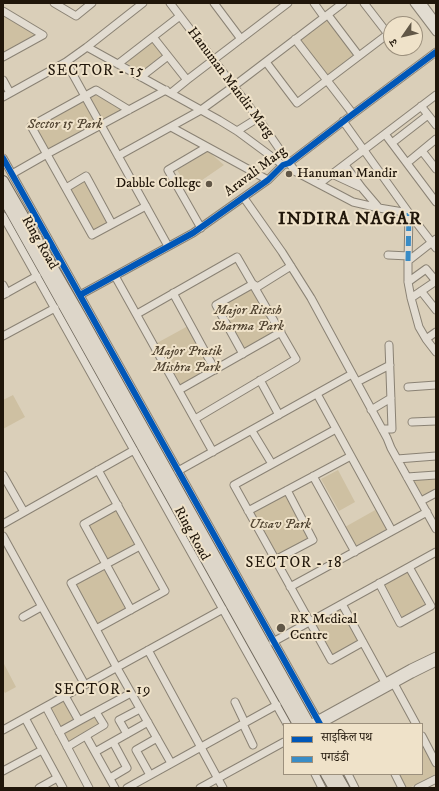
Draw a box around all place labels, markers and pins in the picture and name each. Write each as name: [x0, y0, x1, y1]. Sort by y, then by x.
place label: Hanuman Mandir: [297, 166, 397, 182]
marker: Hanuman Mandir: [284, 169, 294, 179]
place label: Dabble College: [116, 176, 201, 192]
marker: Dabble College: [204, 179, 214, 189]
place label: RK Medical Centre: [290, 612, 357, 644]
marker: RK Medical Centre: [275, 622, 287, 634]

